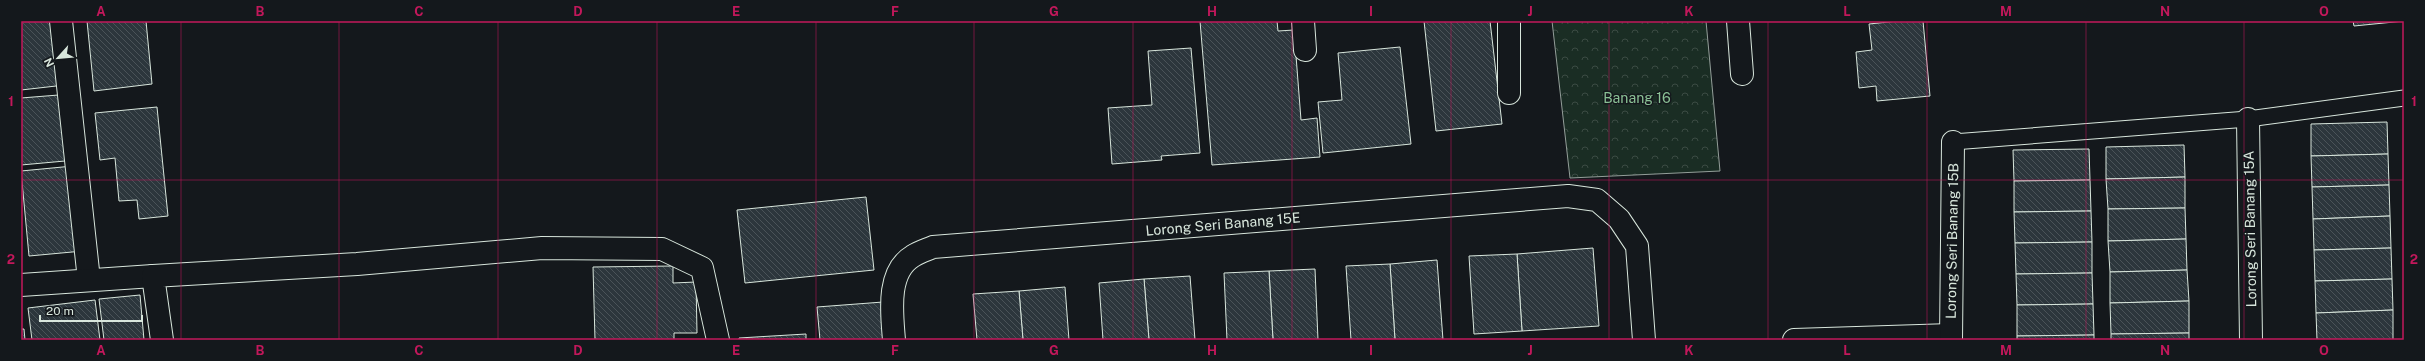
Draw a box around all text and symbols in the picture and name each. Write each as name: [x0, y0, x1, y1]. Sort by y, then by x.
text: A: [96, 4, 106, 19]
text: B: [256, 4, 265, 19]
text: C: [414, 4, 424, 19]
text: D: [573, 4, 583, 19]
text: E: [732, 4, 740, 19]
text: F: [891, 4, 899, 19]
text: G: [1049, 4, 1059, 19]
text: H: [1207, 4, 1217, 19]
text: I: [1369, 4, 1373, 19]
text: J: [1527, 4, 1533, 19]
text: K: [1684, 4, 1694, 19]
text: L: [1843, 4, 1851, 19]
text: M: [2000, 4, 2012, 19]
text: N: [2160, 4, 2170, 19]
text: O: [2319, 4, 2329, 19]
north arrow: [38, 38, 78, 78]
text: N: [42, 56, 56, 69]
park label: Banang 16: [1603, 90, 1671, 106]
text: 1: [8, 94, 14, 109]
text: 1: [2411, 94, 2417, 109]
street label: Lorong Seri Banang 15A: [2241, 151, 2259, 307]
street label: Lorong Seri Banang 15B: [1943, 163, 1961, 319]
street label: Lorong Seri Banang 15E: [1145, 209, 1301, 239]
text: 2: [7, 252, 15, 267]
text: 2: [2410, 252, 2418, 267]
scale bar: [40, 297, 142, 323]
text: 20 m: [46, 304, 74, 318]
text: A: [96, 343, 106, 358]
text: B: [256, 343, 265, 358]
text: C: [414, 343, 424, 358]
text: D: [573, 343, 583, 358]
text: E: [732, 343, 740, 358]
text: F: [891, 343, 899, 358]
text: G: [1049, 343, 1059, 358]
text: H: [1207, 343, 1217, 358]
text: I: [1369, 343, 1373, 358]
text: J: [1527, 343, 1533, 358]
text: K: [1684, 343, 1694, 358]
text: L: [1843, 343, 1851, 358]
text: M: [2000, 343, 2012, 358]
text: N: [2160, 343, 2170, 358]
text: O: [2319, 343, 2329, 358]

